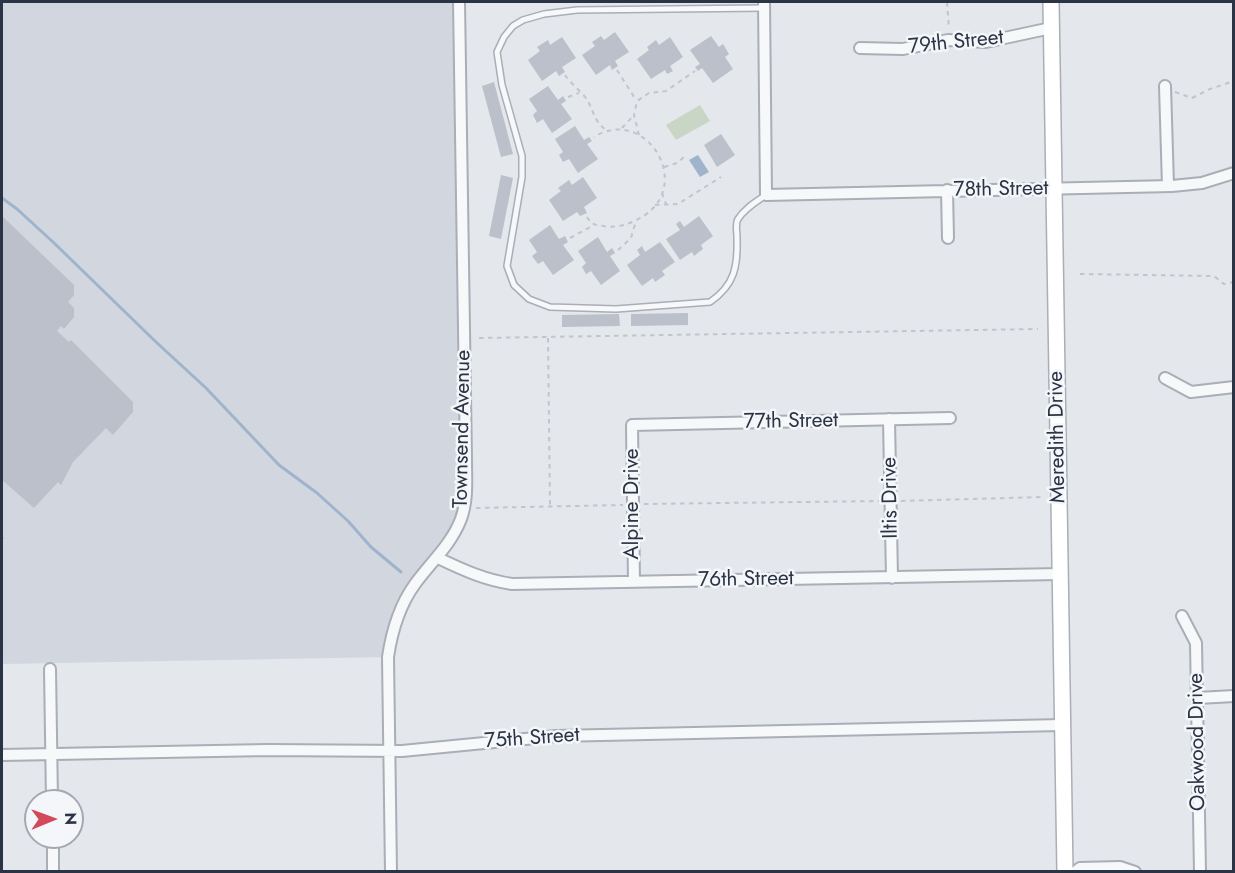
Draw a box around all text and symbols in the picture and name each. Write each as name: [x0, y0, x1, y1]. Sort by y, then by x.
street label: 79th Street: [907, 25, 1005, 61]
street label: 78th Street: [953, 177, 1049, 203]
street label: Townsend Avenue: [449, 350, 477, 508]
street label: Meredith Drive: [1044, 371, 1072, 503]
street label: 77th Street: [744, 409, 838, 435]
street label: Alpine Drive: [620, 449, 646, 559]
street label: Iltis Drive: [878, 457, 904, 539]
street label: 76th Street: [698, 567, 794, 593]
street label: Oakwood Drive: [1184, 673, 1212, 811]
street label: 75th Street: [484, 723, 580, 755]
north arrow: [24, 789, 84, 849]
text: N: [59, 812, 82, 825]

